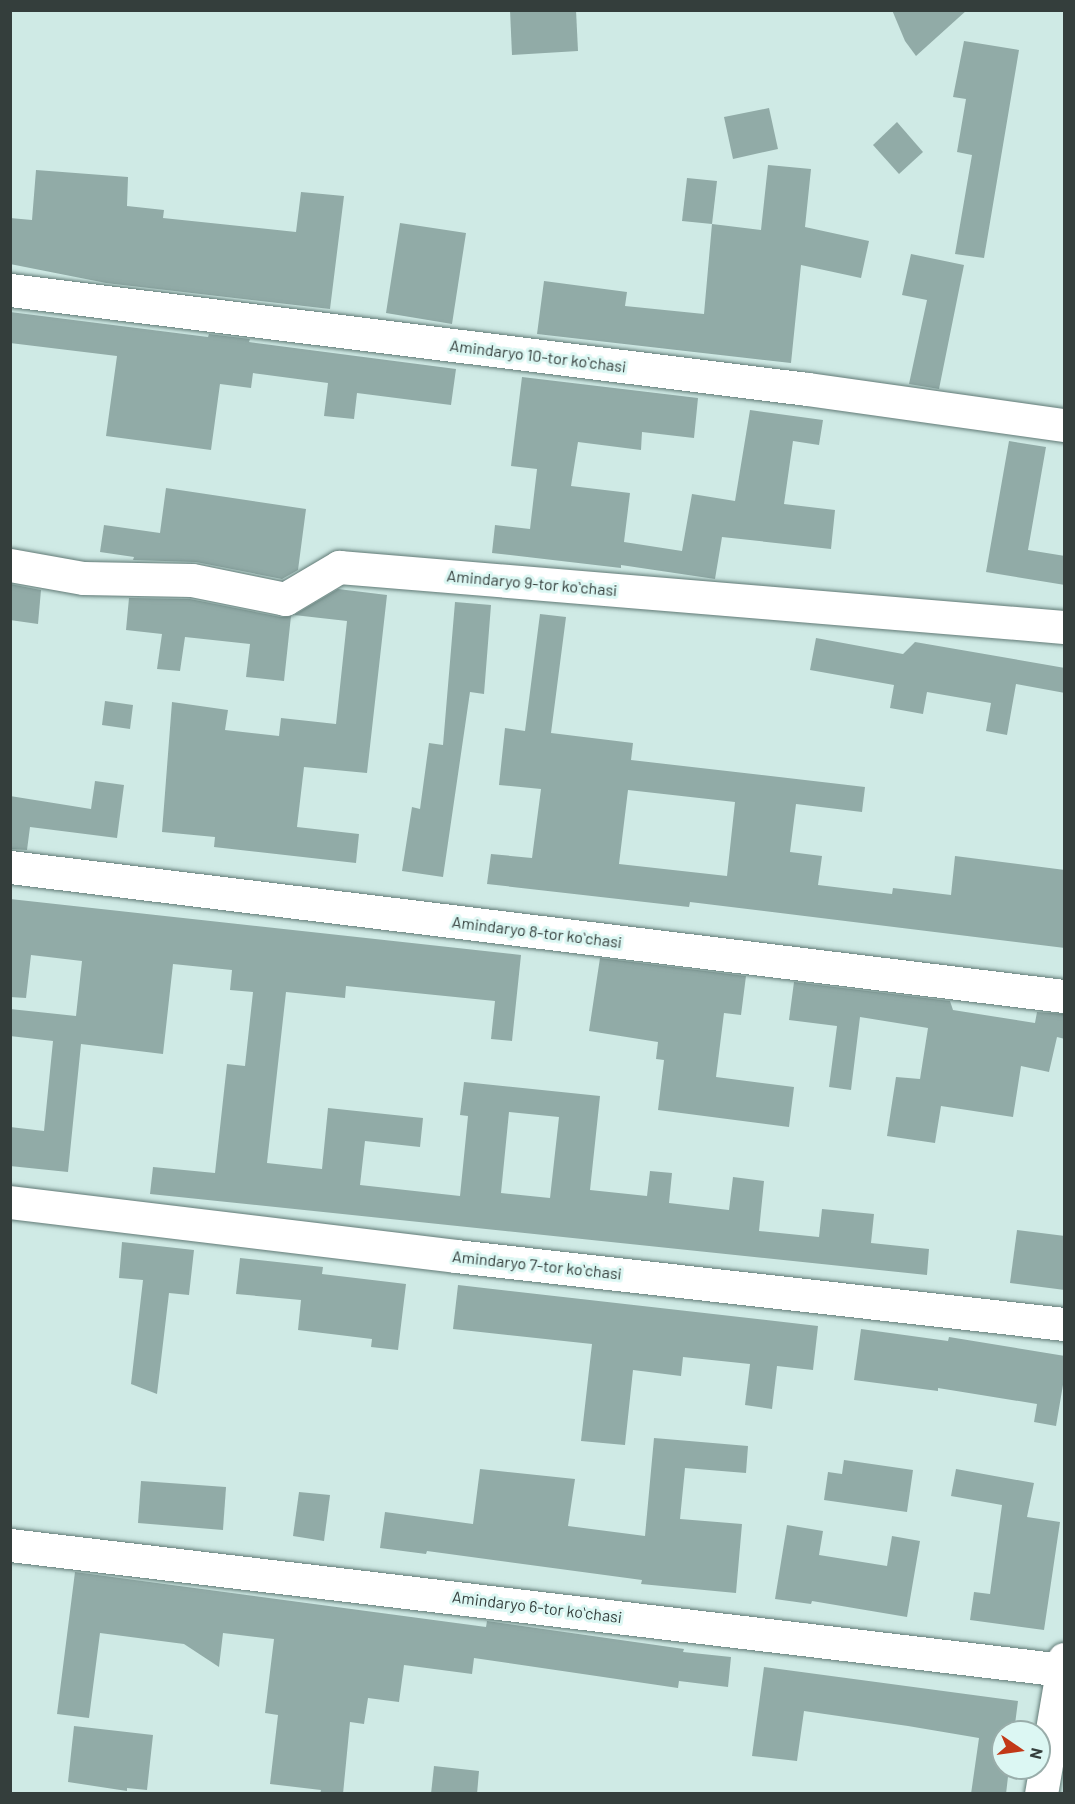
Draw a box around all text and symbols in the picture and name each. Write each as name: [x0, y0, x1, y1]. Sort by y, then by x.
street label: Amindaryo 10-tor koʻchasi: [449, 336, 627, 376]
street label: Amindaryo 9-tor koʻchasi: [446, 566, 618, 600]
street label: Amindaryo 8-tor koʻchasi: [451, 912, 623, 952]
street label: Amindaryo 7-tor koʻchasi: [451, 1247, 623, 1283]
street label: Amindaryo 6-tor koʻchasi: [451, 1587, 623, 1627]
north arrow: [991, 1720, 1051, 1780]
text: N: [1027, 1746, 1048, 1761]

